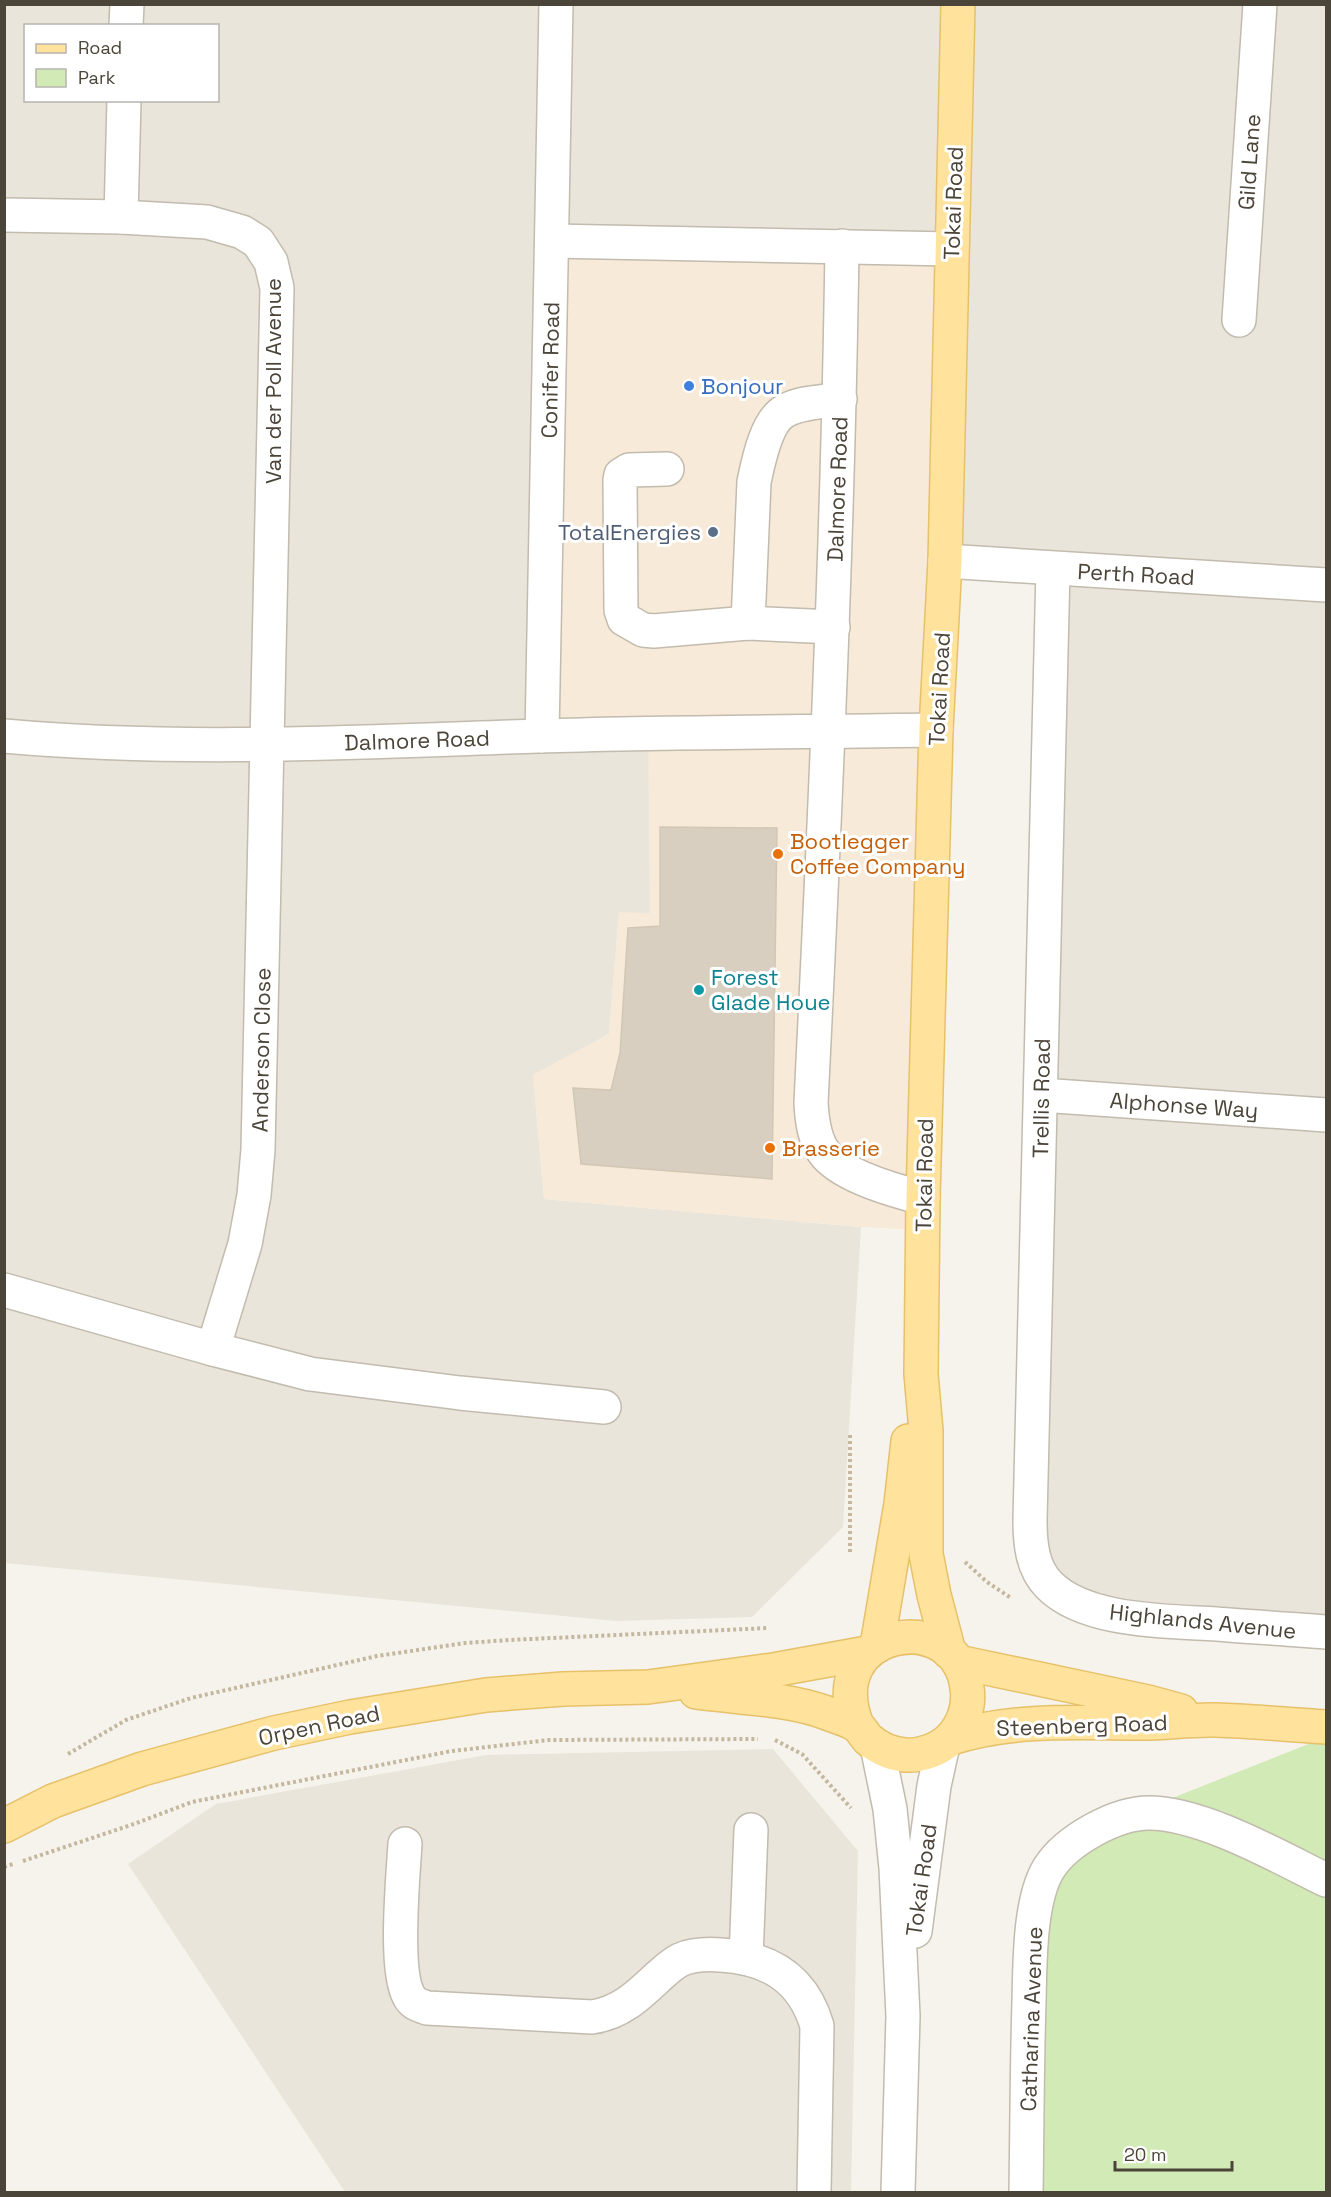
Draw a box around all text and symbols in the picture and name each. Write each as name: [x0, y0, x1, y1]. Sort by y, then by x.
legend: [24, 24, 219, 102]
text: Road: [78, 36, 122, 59]
text: Park: [78, 66, 116, 89]
street label: Gild Lane: [1232, 113, 1266, 211]
street label: Tokai Road: [937, 146, 969, 260]
street label: Van der Poll Avenue: [259, 278, 287, 484]
street label: Conifer Road: [535, 301, 565, 439]
place label: Bonjour: [701, 372, 783, 400]
marker: Bonjour: [682, 379, 696, 393]
street label: Dalmore Road: [820, 416, 854, 562]
place label: TotalEnergies: [558, 518, 701, 546]
marker: TotalEnergies: [706, 525, 720, 539]
street label: Perth Road: [1077, 557, 1195, 591]
street label: Tokai Road: [922, 632, 956, 746]
street label: Dalmore Road: [344, 723, 490, 757]
place label: Bootlegger Coffee Company: [790, 827, 966, 880]
marker: Bootlegger Coffee Company: [771, 847, 785, 861]
place label: Forest Glade Houe: [711, 963, 831, 1016]
street label: Anderson Close: [246, 967, 276, 1133]
marker: Forest Glade Houe: [692, 983, 706, 997]
street label: Trellis Road: [1026, 1038, 1056, 1158]
street label: Alphonse Way: [1109, 1086, 1259, 1124]
street label: Tokai Road: [909, 1118, 939, 1232]
place label: Brasserie: [782, 1134, 880, 1162]
marker: Brasserie: [763, 1141, 777, 1155]
street label: Highlands Avenue: [1108, 1597, 1298, 1645]
street label: Orpen Road: [256, 1698, 382, 1752]
street label: Steenberg Road: [996, 1708, 1168, 1742]
street label: Tokai Road: [899, 1822, 943, 1938]
street label: Catharina Avenue: [1014, 1926, 1048, 2112]
scale bar: [1115, 2134, 1232, 2172]
text: 20 m: [1124, 2143, 1167, 2166]

